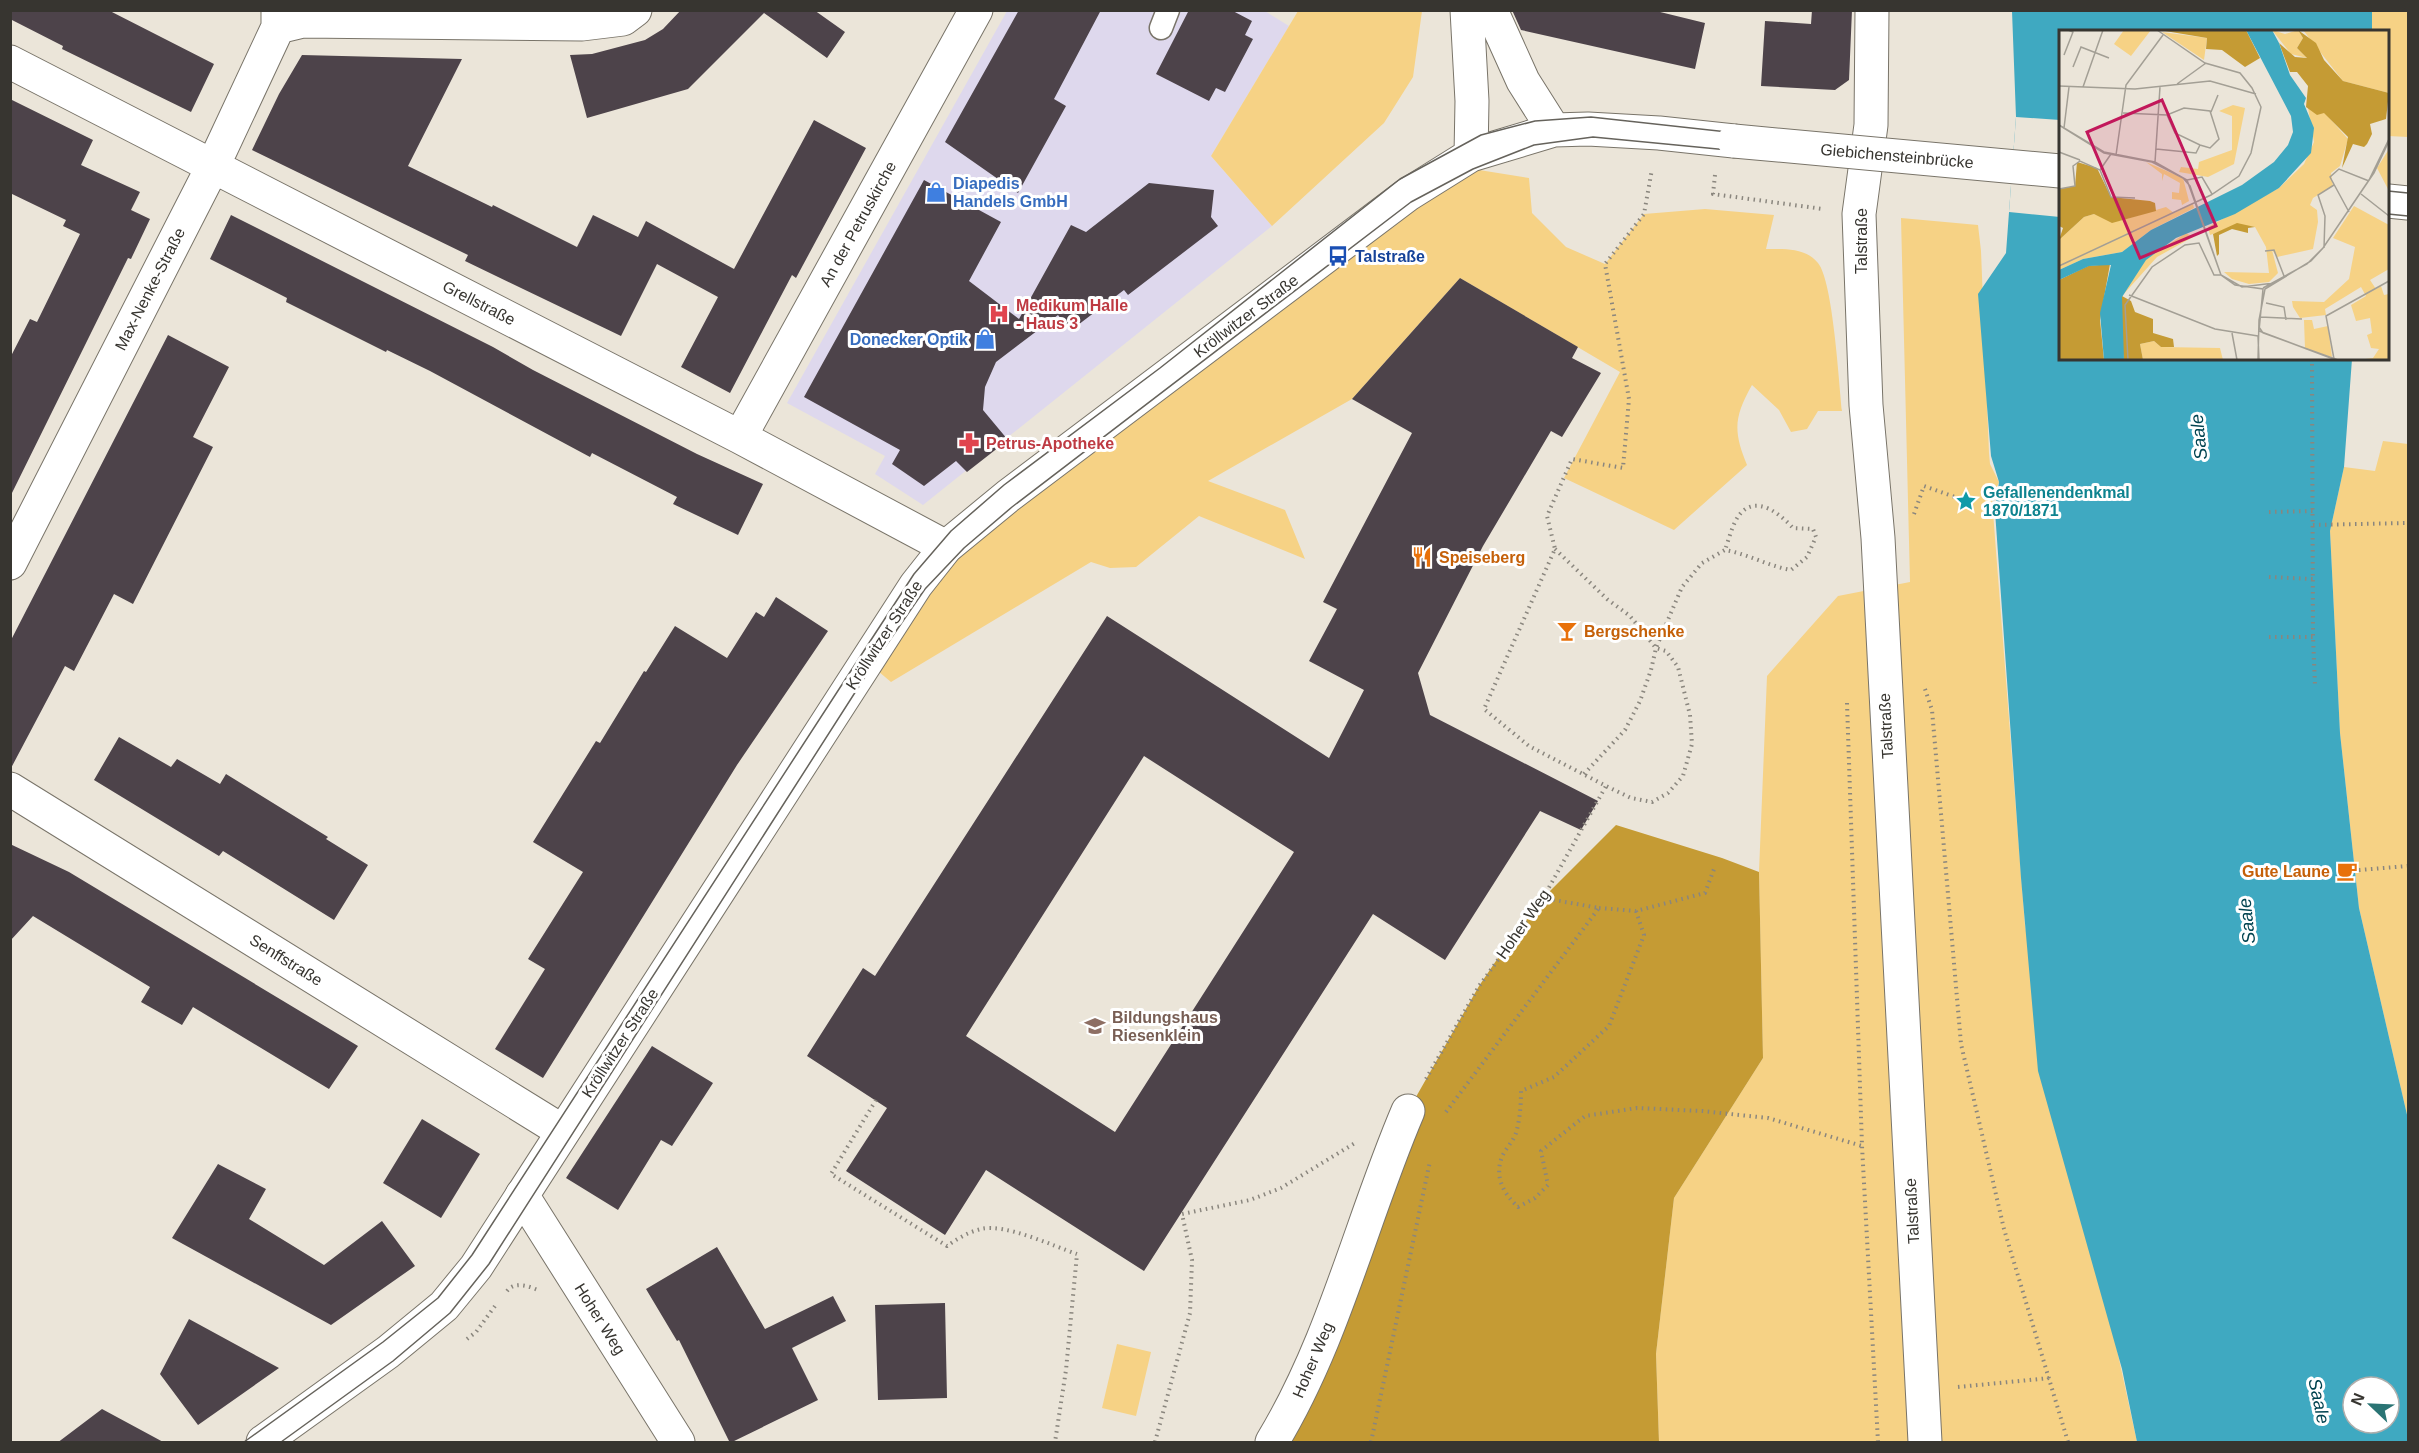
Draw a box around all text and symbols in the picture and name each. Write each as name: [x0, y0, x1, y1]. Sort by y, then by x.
inset map: [2059, 30, 2389, 360]
street label: Giebichensteinbrücke: [1820, 141, 1974, 171]
street label: An der Petruskirche: [817, 158, 900, 290]
place label: Diapedis Handels GmbH: [953, 175, 1068, 210]
shop icon: Diapedis Handels GmbH: [924, 180, 948, 204]
street label: Talstraße: [1853, 208, 1870, 274]
street label: Max-Nenke-Straße: [112, 225, 188, 353]
bus stop icon: Talstraße: [1326, 244, 1350, 268]
place label: Talstraße: [1355, 248, 1425, 265]
street label: Kröllwitzer Straße: [1190, 271, 1302, 361]
street label: Grellstraße: [440, 277, 518, 329]
place label: Medikum Halle - Haus 3: [1016, 297, 1128, 332]
hospital icon: Medikum Halle - Haus 3: [987, 302, 1011, 326]
shop icon: Donecker Optik: [973, 327, 997, 351]
place label: Donecker Optik: [850, 331, 968, 348]
water label: Saale: [2187, 413, 2211, 461]
pharmacy icon: Petrus-Apotheke: [957, 431, 981, 455]
place label: Petrus-Apotheke: [986, 435, 1114, 452]
place label: Gefallenendenkmal 1870/1871: [1983, 484, 2130, 519]
place icon: Gefallenendenkmal 1870/1871: [1954, 489, 1978, 513]
restaurant icon: Speiseberg: [1410, 545, 1434, 569]
place label: Speiseberg: [1439, 549, 1525, 566]
street label: Kröllwitzer Straße: [842, 577, 926, 693]
bar icon: Bergschenke: [1555, 619, 1579, 643]
place label: Bergschenke: [1584, 623, 1685, 640]
street label: Talstraße: [1876, 693, 1896, 759]
cafe icon: Gute Laune: [2335, 859, 2359, 883]
place label: Gute Laune: [2242, 863, 2330, 880]
street label: Hoher Weg: [1493, 886, 1553, 962]
water label: Saale: [2235, 897, 2259, 945]
street label: Senffstraße: [247, 931, 326, 989]
street label: Kröllwitzer Straße: [578, 985, 662, 1101]
place label: Bildungshaus Riesenklein: [1112, 1009, 1218, 1044]
school or university icon: Bildungshaus Riesenklein: [1083, 1014, 1107, 1038]
street label: Talstraße: [1902, 1178, 1922, 1244]
street label: Hoher Weg: [571, 1280, 629, 1358]
street label: Hoher Weg: [1289, 1320, 1337, 1400]
north arrow: [2341, 1375, 2401, 1435]
water label: Saale: [2304, 1376, 2334, 1426]
text: N: [2348, 1391, 2368, 1408]

